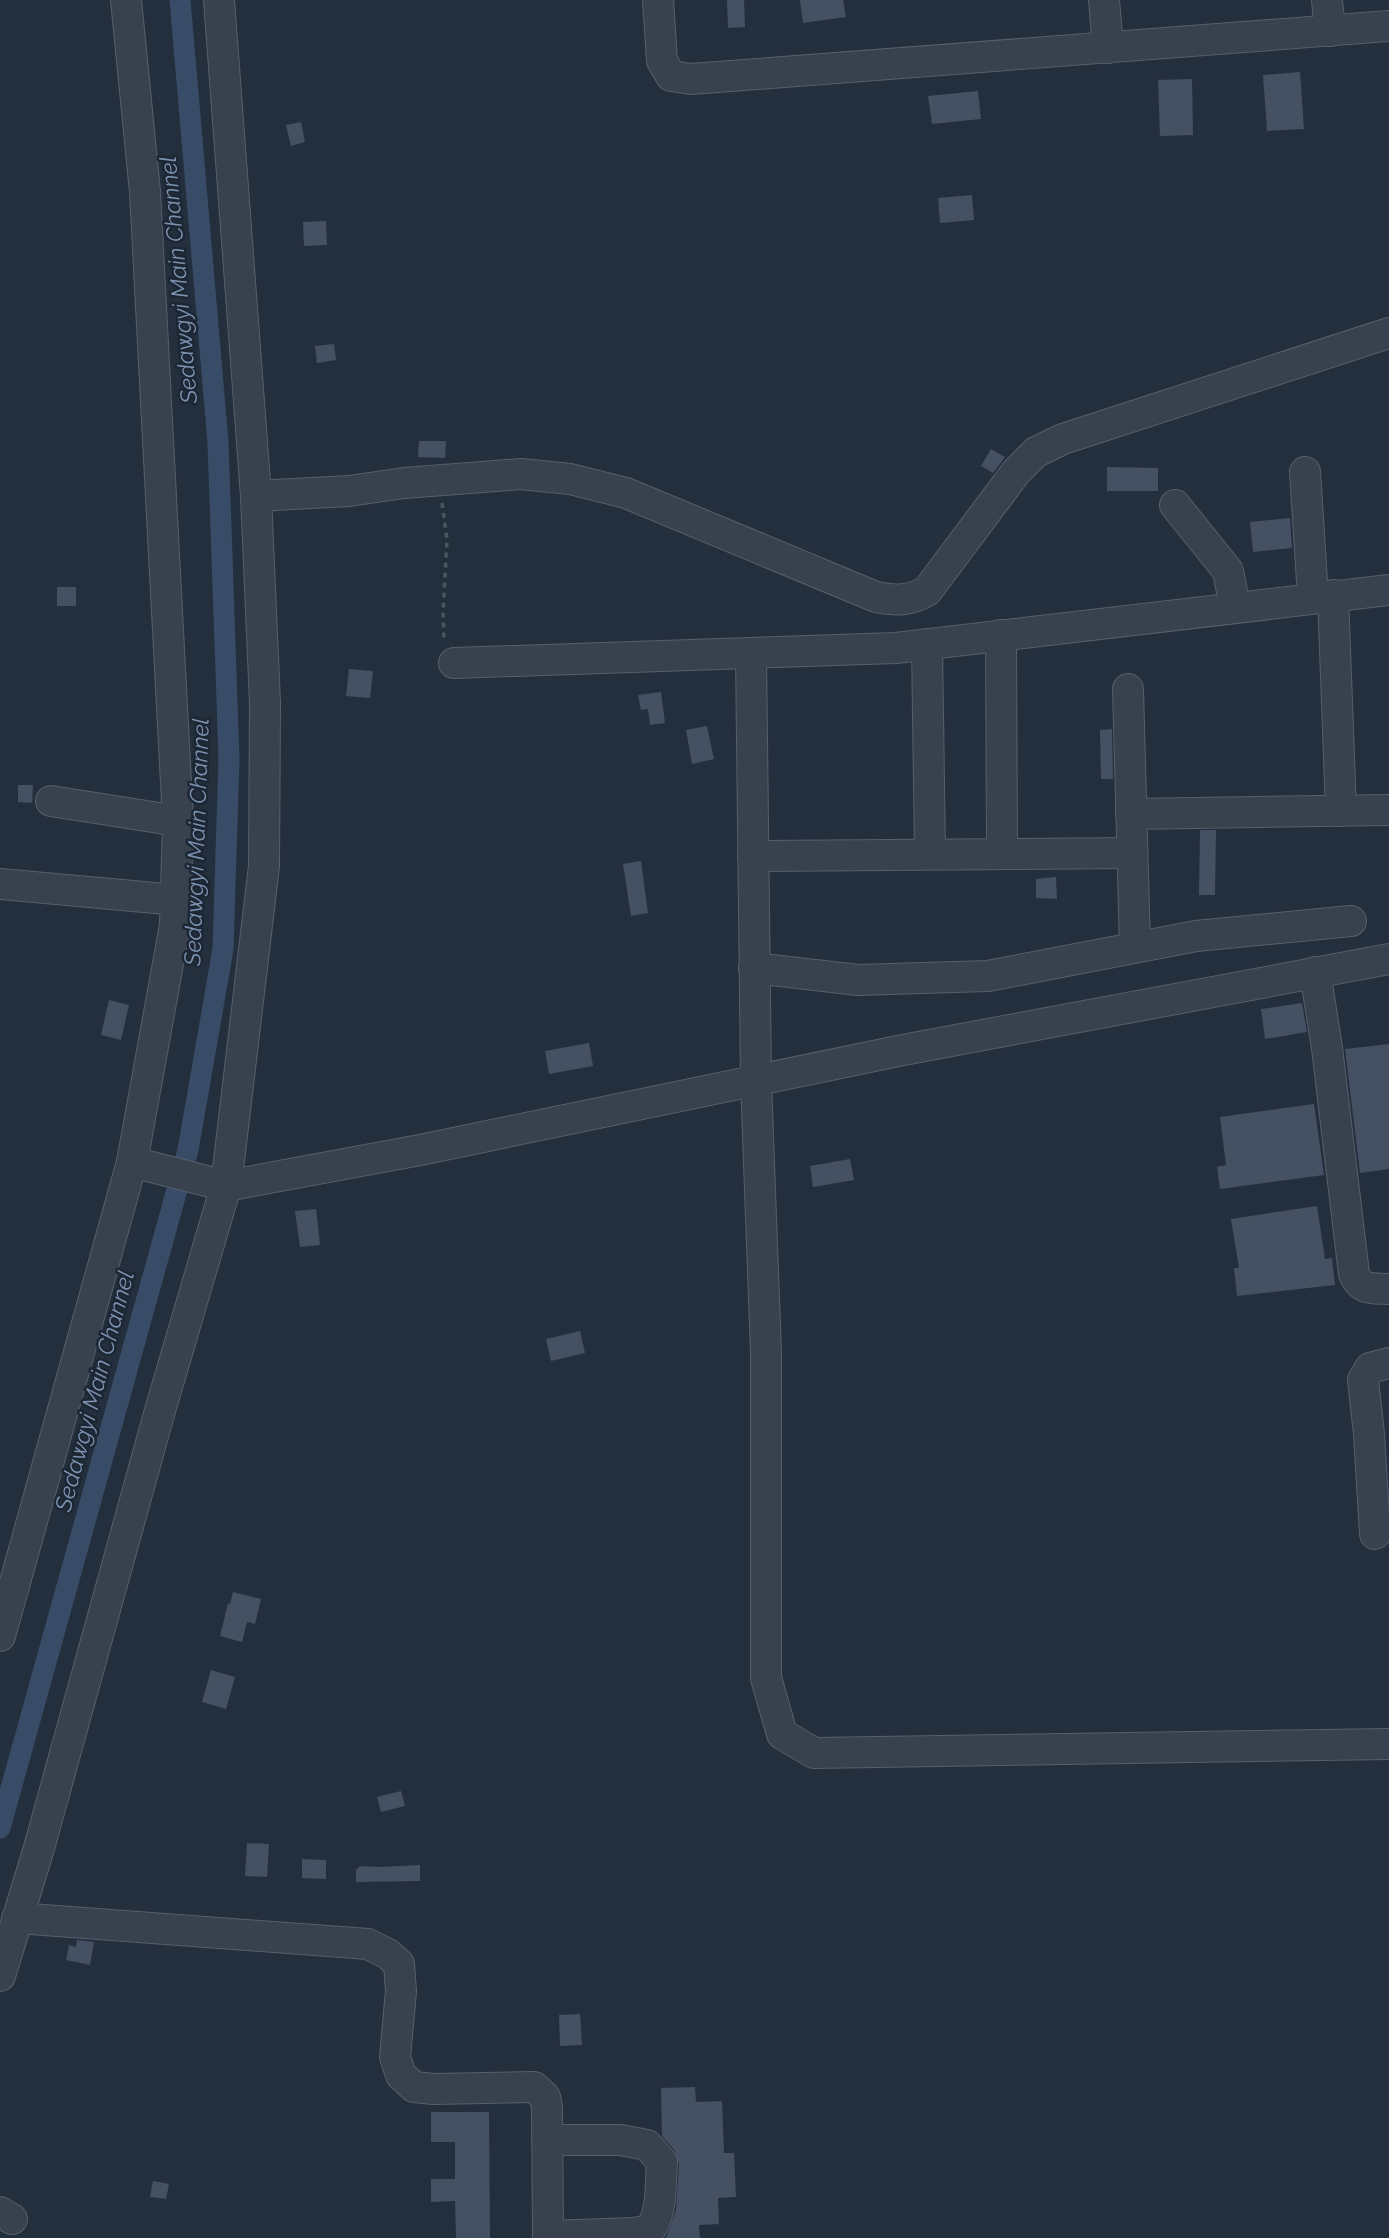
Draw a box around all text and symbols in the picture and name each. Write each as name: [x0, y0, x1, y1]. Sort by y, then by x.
water label: Sedawgyi Main Channel: [154, 155, 202, 406]
water label: Sedawgyi Main Channel: [178, 718, 214, 967]
water label: Sedawgyi Main Channel: [49, 1268, 139, 1515]

